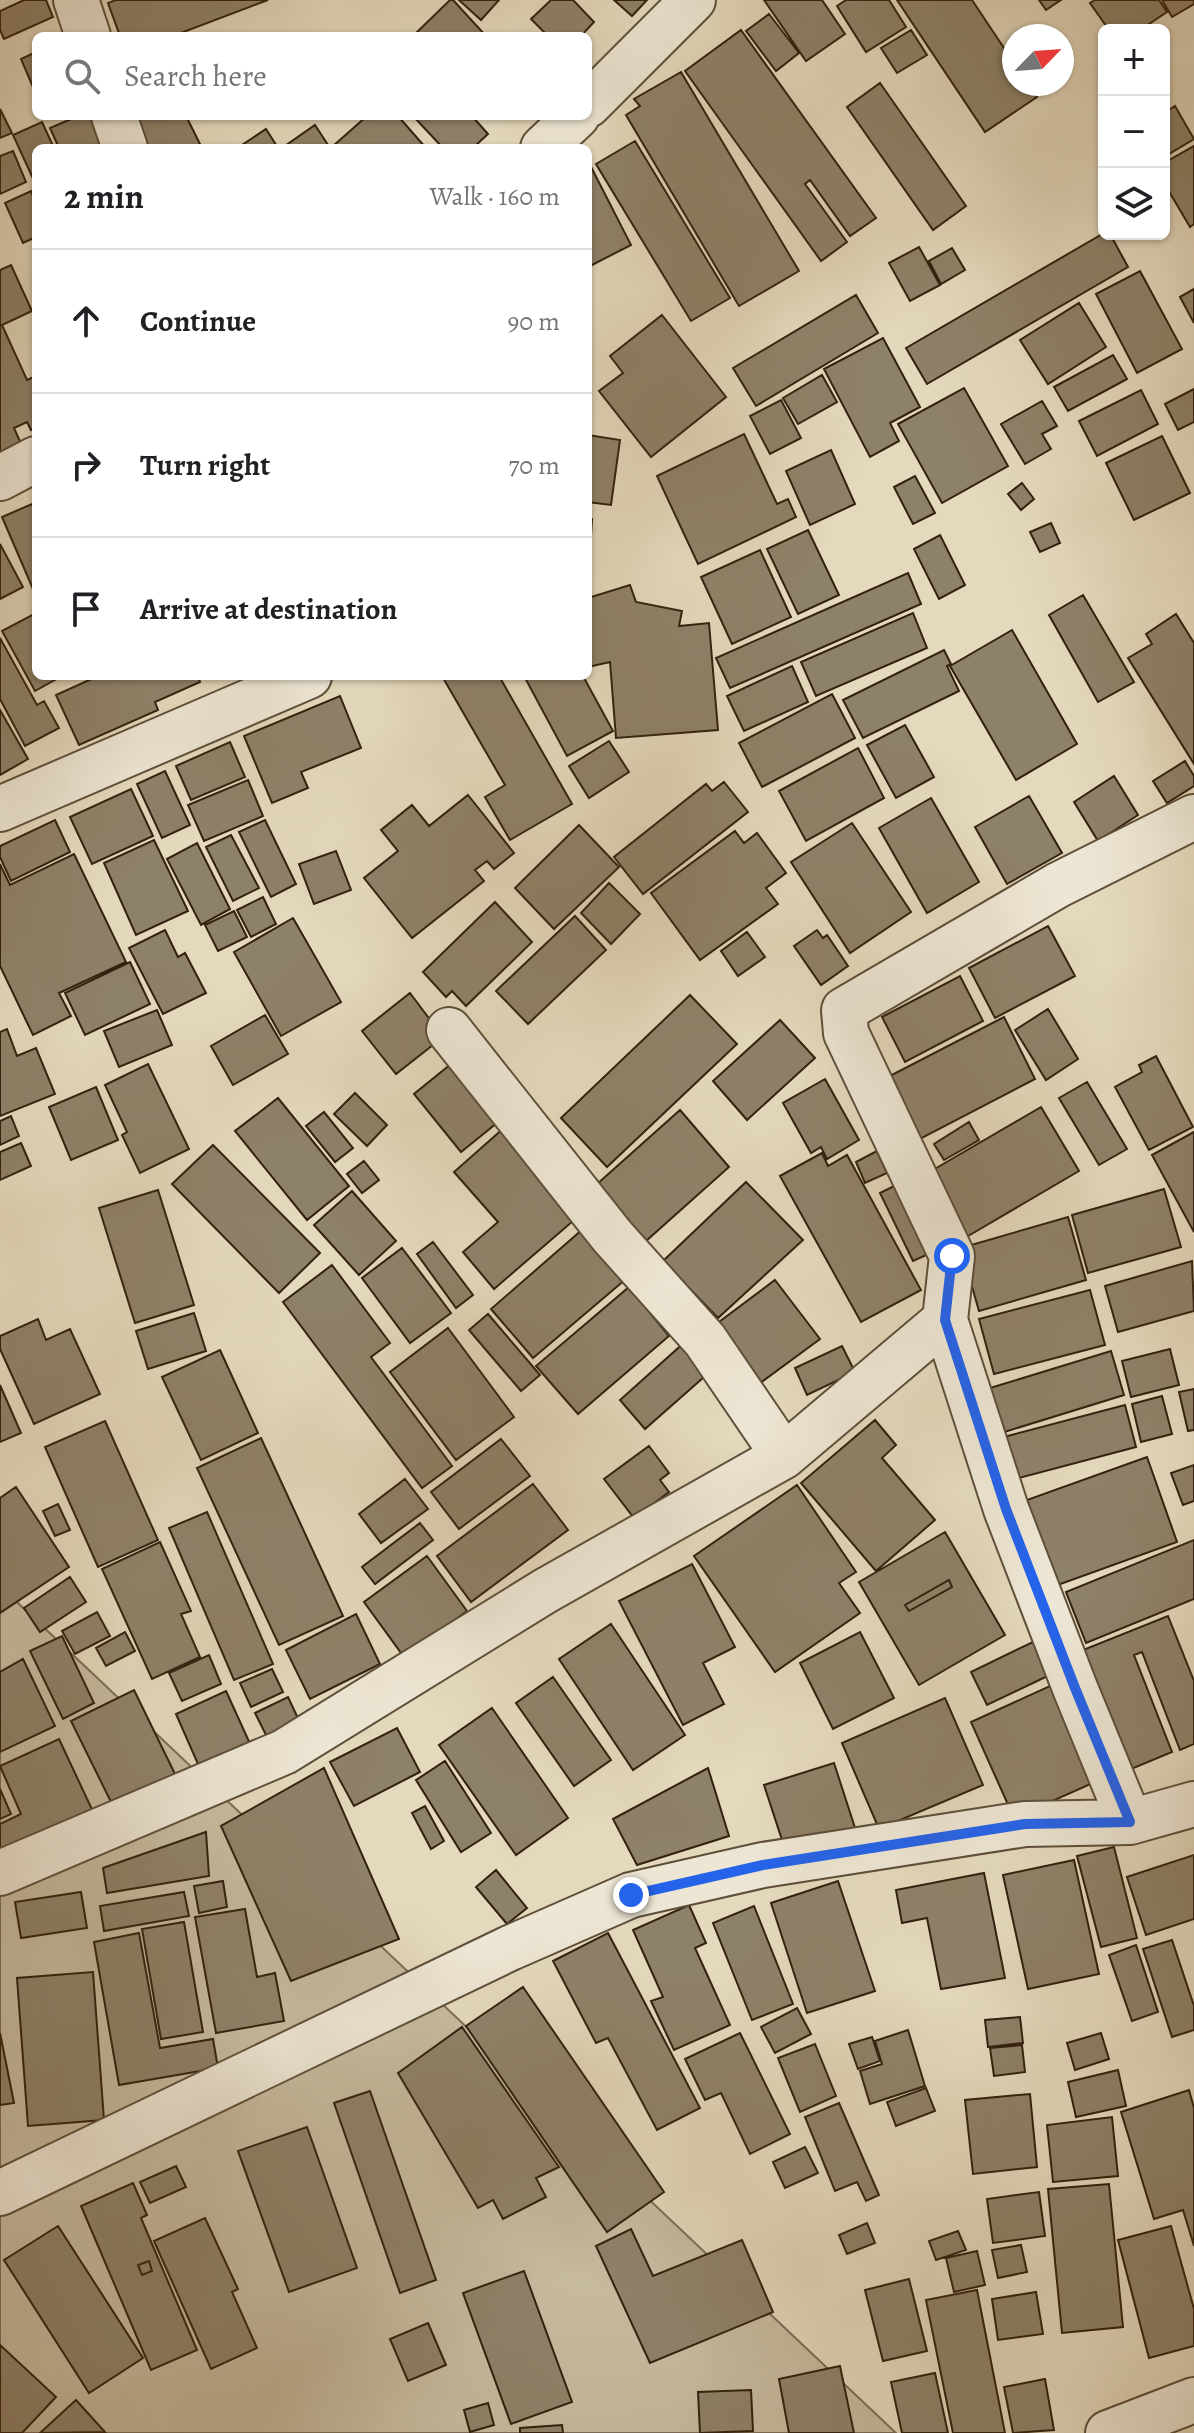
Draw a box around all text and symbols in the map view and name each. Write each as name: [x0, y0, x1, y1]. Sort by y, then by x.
north arrow: [1002, 24, 1074, 96]
map controls: [1098, 24, 1170, 240]
button: +: [1098, 24, 1170, 96]
search box: [32, 32, 592, 120]
icon: search: [60, 54, 104, 98]
text: Search here: [124, 56, 267, 96]
button: −: [1098, 96, 1170, 168]
button: layers: [1098, 168, 1170, 240]
text: 2 min: [64, 173, 144, 220]
text: Walk · 160 m: [429, 179, 560, 214]
icon: ahead: [64, 299, 108, 343]
text: Continue: [140, 301, 256, 341]
text: 90 m: [508, 304, 560, 339]
icon: right: [64, 443, 108, 487]
text: Turn right: [140, 445, 270, 485]
text: 70 m: [508, 448, 560, 483]
icon: arrive: [64, 587, 108, 631]
text: Arrive at destination: [140, 589, 397, 629]
route start: [934, 1238, 970, 1274]
route end: [613, 1877, 649, 1913]

